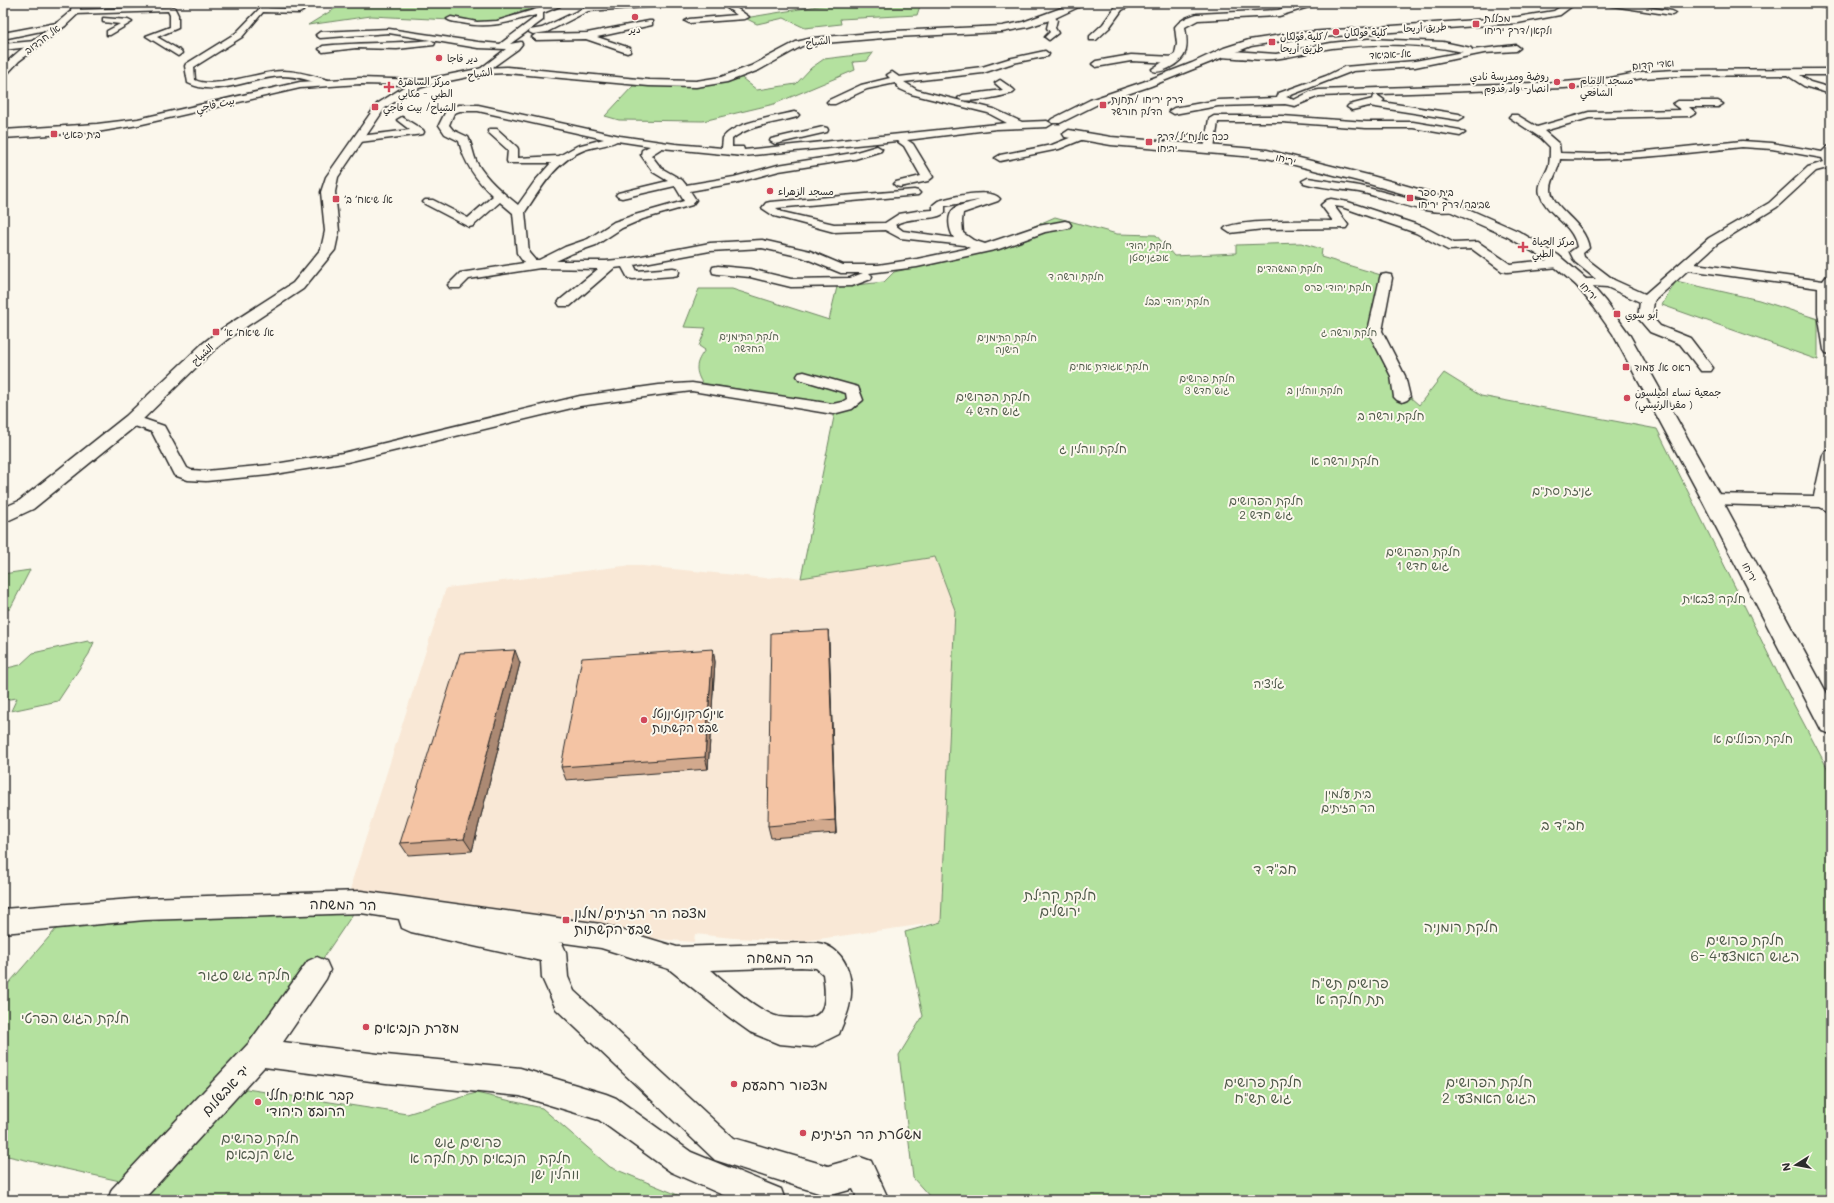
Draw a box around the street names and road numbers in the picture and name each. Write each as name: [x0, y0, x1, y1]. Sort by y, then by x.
street label: طريق أريحا: [1403, 19, 1447, 35]
street label: אל חרדוב: [21, 21, 63, 57]
street label: الشياح: [805, 33, 832, 50]
street label: אל-אביאד: [1369, 46, 1412, 62]
street label: ואדי קדום: [1631, 55, 1675, 73]
street label: الشياح: [466, 64, 494, 83]
street label: بيت فاجي: [194, 93, 236, 118]
street label: יריחו: [1274, 150, 1298, 168]
street label: יריחו: [1577, 279, 1601, 303]
street label: الشياح: [188, 340, 217, 368]
street label: יריחו: [1739, 560, 1761, 584]
street label: הר המשחה: [309, 894, 377, 914]
street label: הר המשחה: [746, 948, 814, 967]
street label: יד אבשלום: [197, 1061, 253, 1119]

